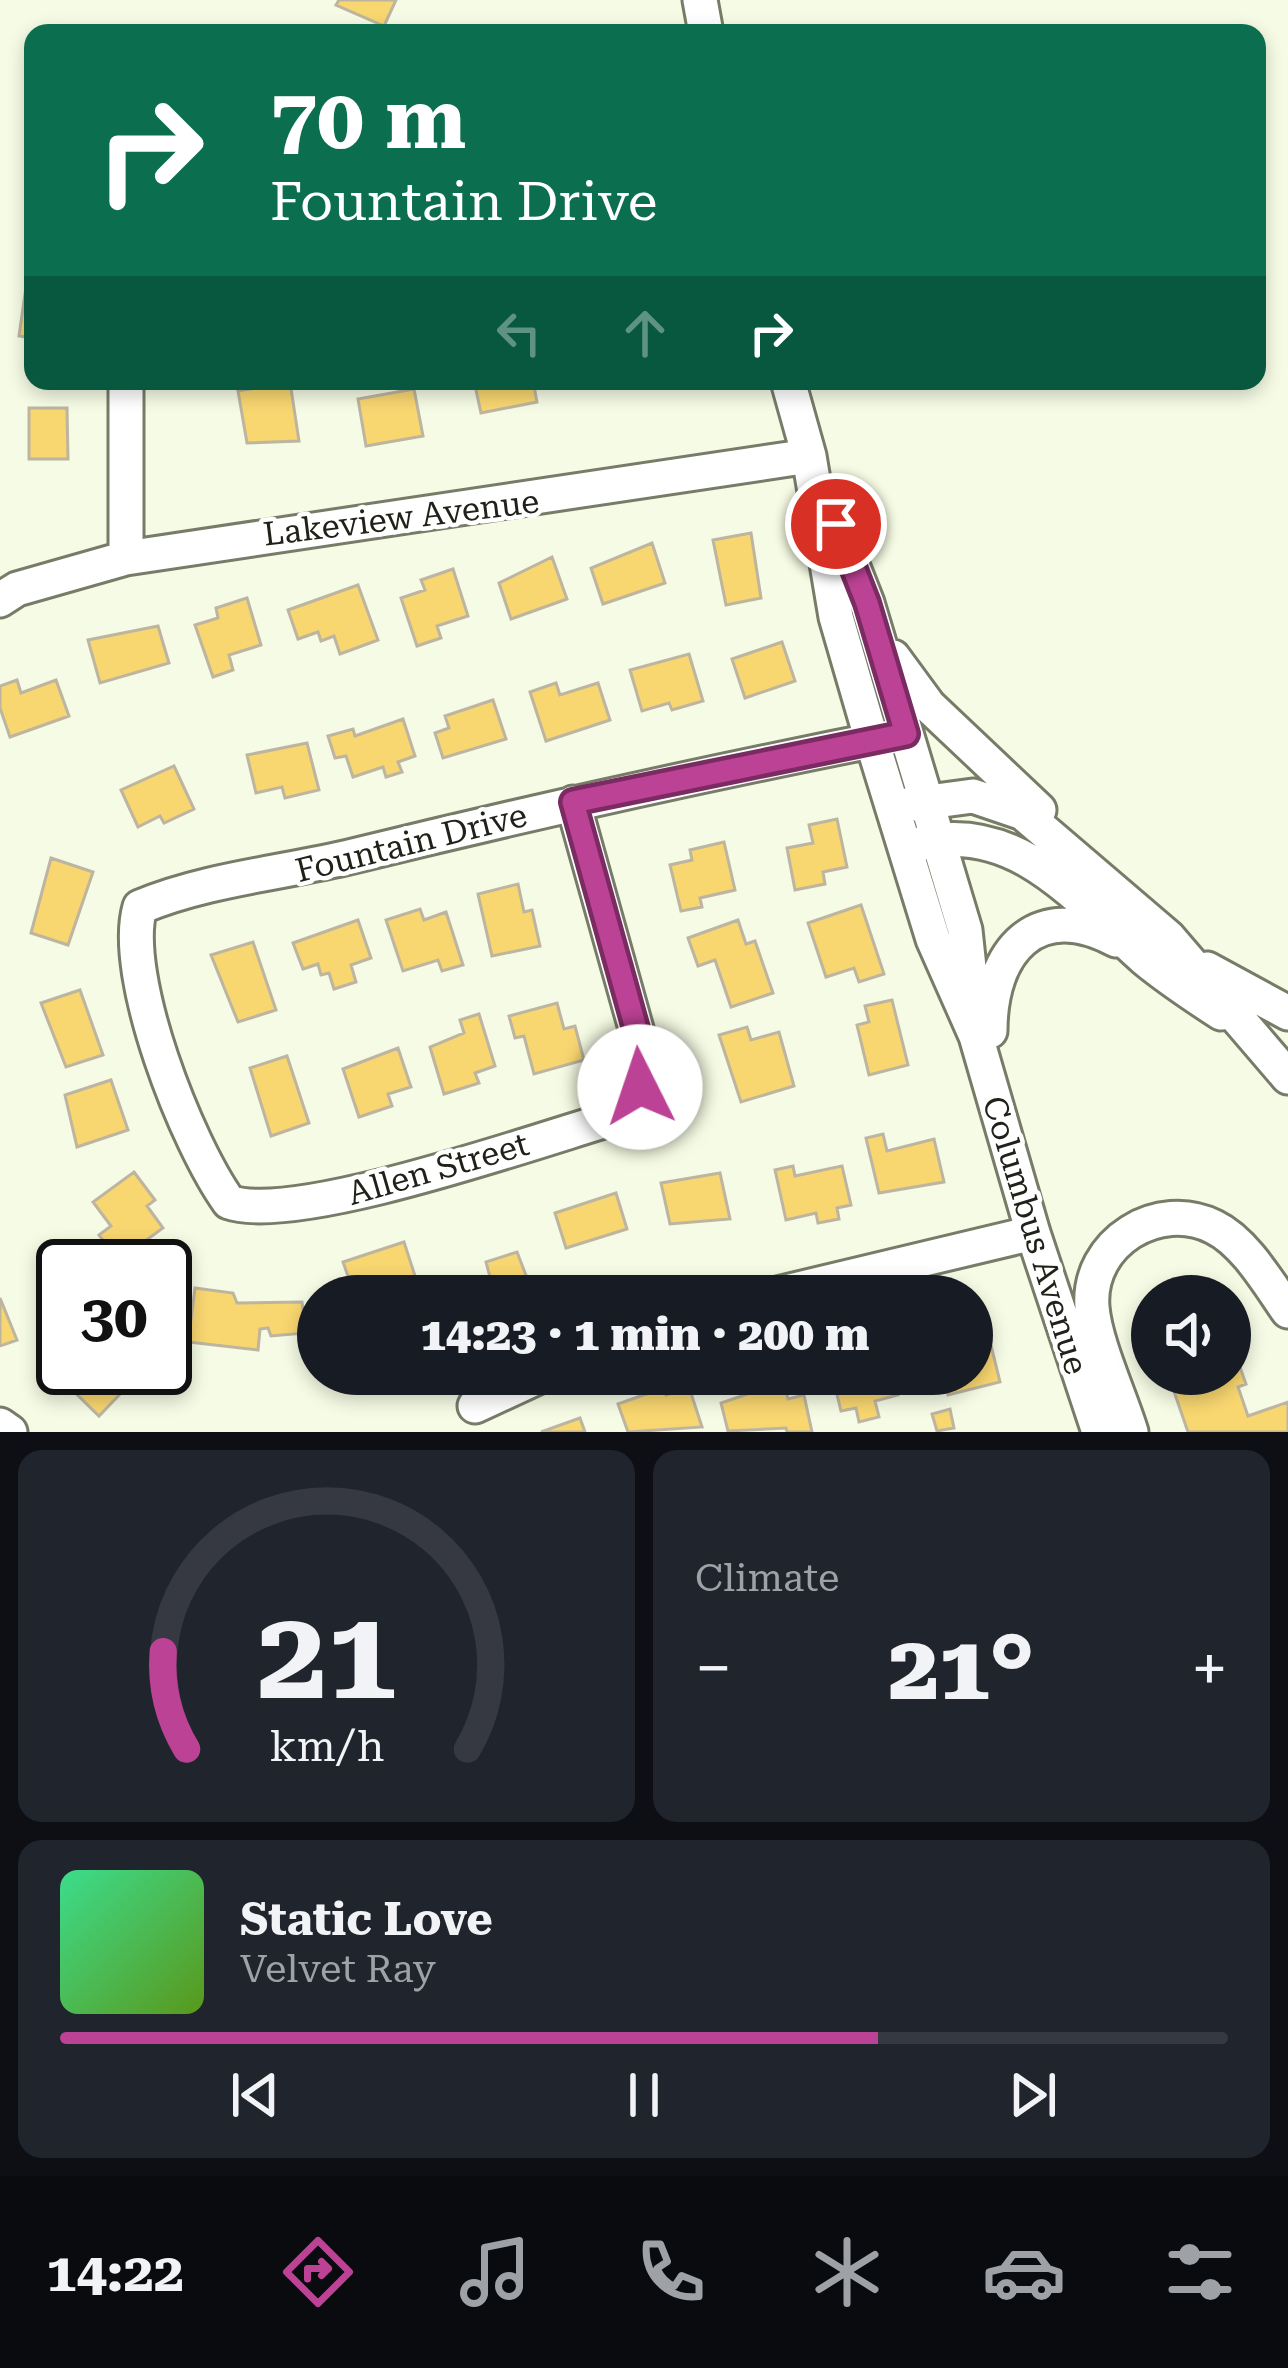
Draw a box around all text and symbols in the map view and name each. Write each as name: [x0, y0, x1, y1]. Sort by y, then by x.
text: 70 m: [270, 70, 466, 168]
icon: right: [72, 72, 228, 228]
text: Fountain Drive: [270, 170, 658, 233]
icon: left: [486, 300, 552, 366]
icon: ahead: [612, 300, 678, 366]
icon: right: [738, 300, 804, 366]
pin: [785, 473, 887, 575]
street label: Lakeview Avenue: [261, 481, 541, 554]
icon: arrive: [803, 491, 869, 557]
street label: Fountain Drive: [292, 795, 531, 890]
position arrow: [577, 1024, 703, 1150]
street label: Columbus Avenue: [975, 1091, 1096, 1379]
street label: Allen Street: [343, 1124, 533, 1213]
speed limit sign: 30: [36, 1239, 192, 1395]
map controls: [1131, 1275, 1251, 1395]
button: sound: [1131, 1275, 1251, 1395]
text: 14:23 · 1 min · 200 m: [421, 1308, 869, 1361]
text: Climate: [695, 1555, 839, 1601]
text: 21: [257, 1582, 396, 1728]
text: 21°: [889, 1616, 1034, 1721]
text: −: [695, 1630, 732, 1707]
text: +: [1191, 1630, 1228, 1707]
text: km/h: [269, 1721, 384, 1771]
text: Static Love: [240, 1893, 493, 1946]
text: Velvet Ray: [240, 1946, 436, 1992]
icon: previous: [222, 2062, 288, 2128]
icon: pause: [611, 2062, 677, 2128]
icon: next: [1000, 2062, 1066, 2128]
icon: directions: [276, 2230, 360, 2314]
icon: music: [453, 2230, 537, 2314]
icon: phone: [629, 2230, 713, 2314]
icon: climate: [805, 2230, 889, 2314]
icon: car: [982, 2230, 1066, 2314]
icon: filters: [1158, 2230, 1242, 2314]
text: 14:22: [46, 2241, 184, 2304]

